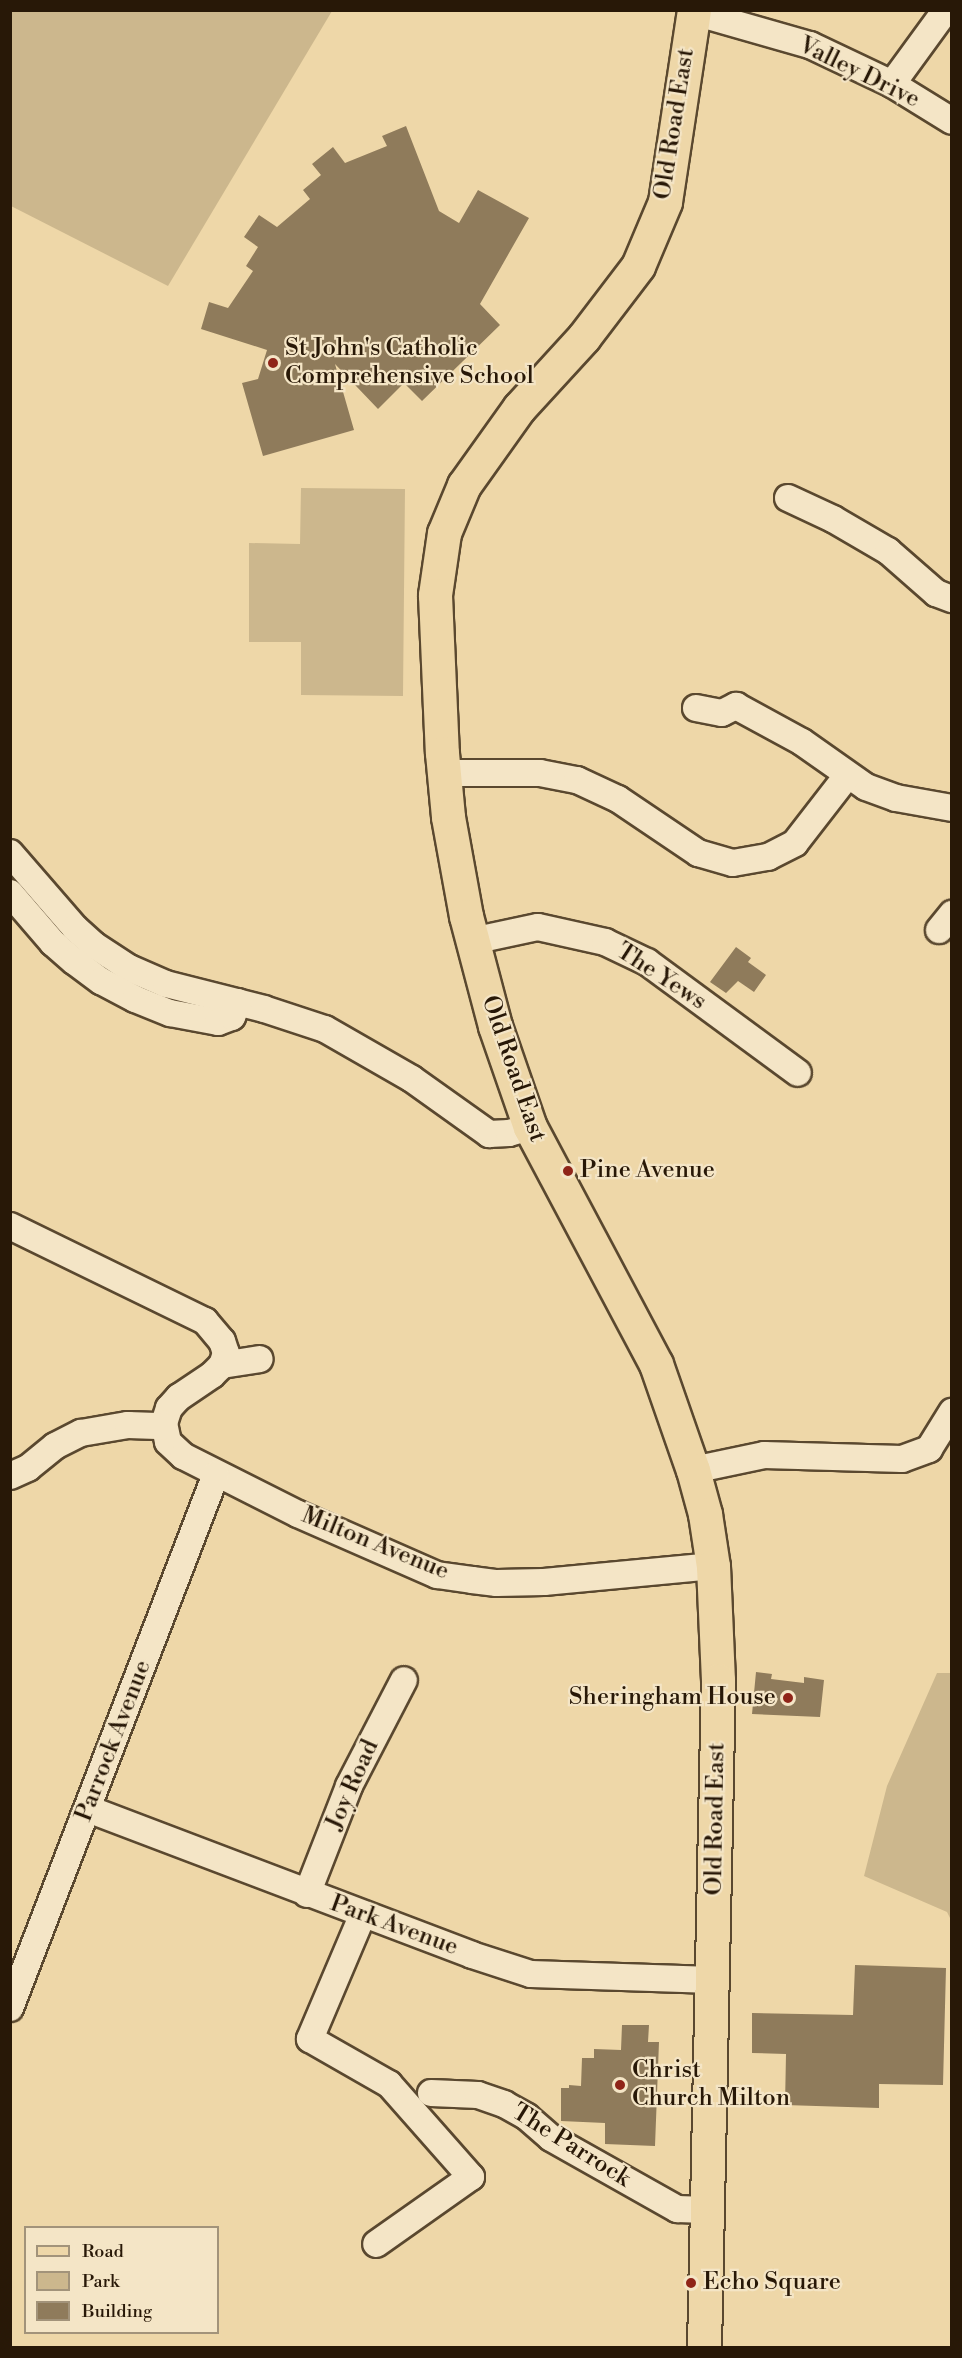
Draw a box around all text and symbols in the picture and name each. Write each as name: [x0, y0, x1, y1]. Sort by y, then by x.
street label: Valley Drive: [794, 31, 924, 115]
street label: Old Road East: [649, 46, 701, 202]
place label: St John's Catholic Comprehensive School: [285, 335, 534, 391]
marker: St John's Catholic Comprehensive School: [266, 356, 280, 370]
street label: The Yews: [611, 937, 711, 1017]
street label: Old Road East: [474, 992, 552, 1146]
place label: Pine Avenue: [580, 1157, 715, 1185]
marker: Pine Avenue: [561, 1164, 575, 1178]
street label: Milton Avenue: [297, 1501, 453, 1587]
street label: Parrock Avenue: [70, 1656, 158, 1826]
place label: Sheringham House: [569, 1684, 776, 1712]
marker: Sheringham House: [781, 1691, 795, 1705]
street label: Joy Road: [320, 1736, 386, 1834]
street label: Old Road East: [700, 1742, 732, 1896]
street label: Park Avenue: [326, 1890, 462, 1962]
place label: Christ Church Milton: [632, 2057, 790, 2113]
marker: Christ Church Milton: [613, 2078, 627, 2092]
street label: The Parrock: [506, 2098, 636, 2194]
legend: [24, 2226, 219, 2334]
text: Road: [82, 2240, 124, 2263]
place label: Echo Square: [703, 2269, 841, 2297]
text: Park: [82, 2270, 119, 2293]
marker: Echo Square: [684, 2276, 698, 2290]
text: Building: [82, 2300, 152, 2323]

